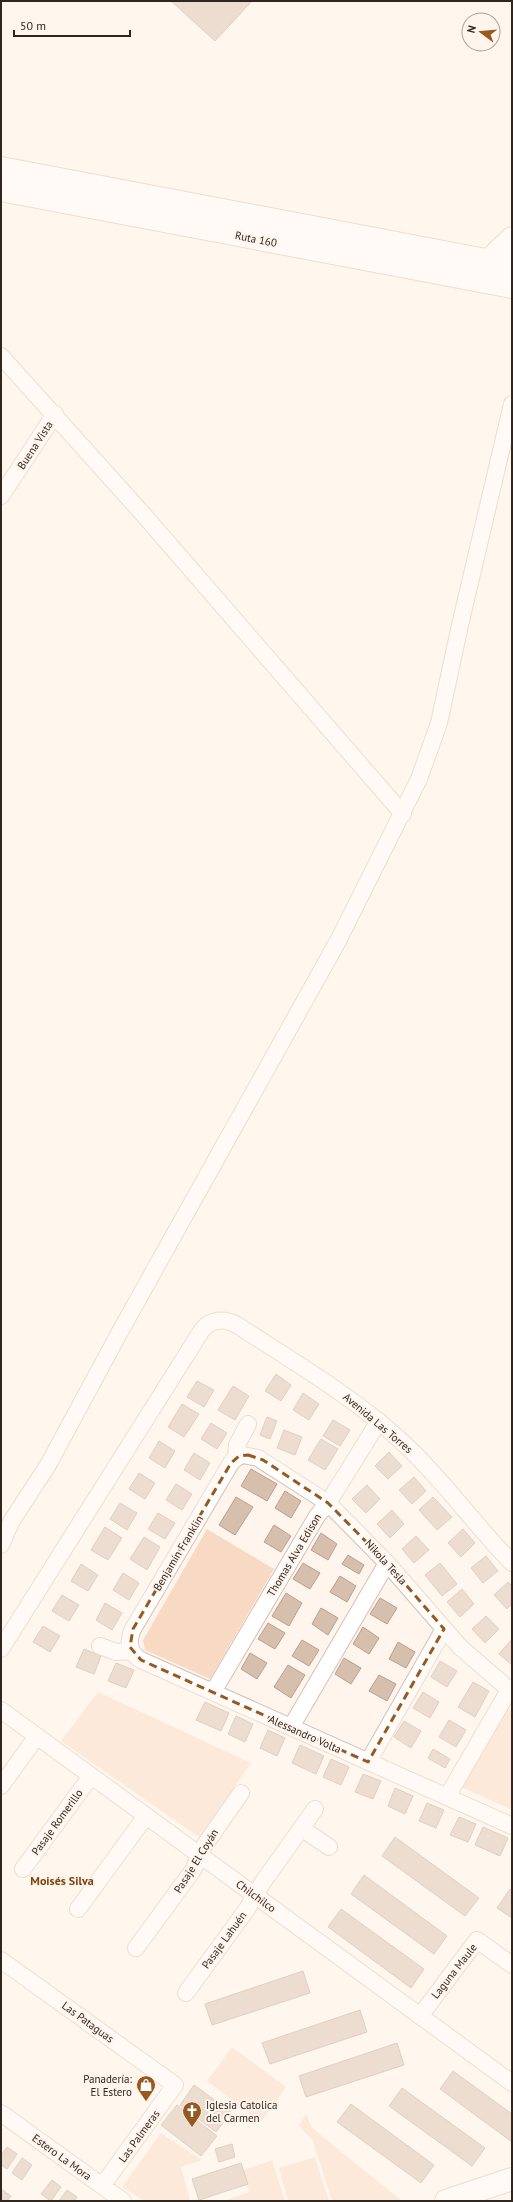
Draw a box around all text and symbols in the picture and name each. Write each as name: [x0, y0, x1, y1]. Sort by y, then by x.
scale bar: [14, 12, 130, 38]
north arrow: [461, 12, 501, 52]
text: 50 m: [20, 18, 46, 33]
text: N: [464, 24, 479, 35]
street label: Ruta 160: [234, 228, 278, 250]
street label: Buena Vista: [14, 418, 56, 472]
street label: Avenida Las Torres: [340, 1390, 416, 1456]
street label: Thomas Alva Edison: [264, 1511, 324, 1599]
street label: Benjamín Franklin: [150, 1513, 206, 1593]
street label: Nikola Tesla: [362, 1536, 410, 1588]
street label: Alessandro Volta: [267, 1712, 343, 1756]
street label: Pasaje Romerillo: [28, 1786, 86, 1858]
street label: Pasaje El Coyán: [171, 1826, 221, 1896]
district label: Moisés Silva: [30, 1873, 94, 1888]
street label: Chilchilco: [233, 1877, 279, 1915]
street label: Pasaje Lahuén: [199, 1909, 249, 1971]
street label: Laguna Maule: [428, 1940, 480, 2001]
street label: Las Pataguas: [59, 1998, 117, 2046]
place label: Panadería: El Estero: [83, 2072, 133, 2099]
shop icon: Panadería: El Estero: [135, 2074, 157, 2102]
place label: Iglesia Catolica del Carmen: [206, 2098, 278, 2125]
church icon: Iglesia Catolica del Carmen: [181, 2100, 203, 2128]
street label: Las Palmeras: [115, 2107, 163, 2165]
street label: Estero La Mora: [30, 2131, 94, 2183]

